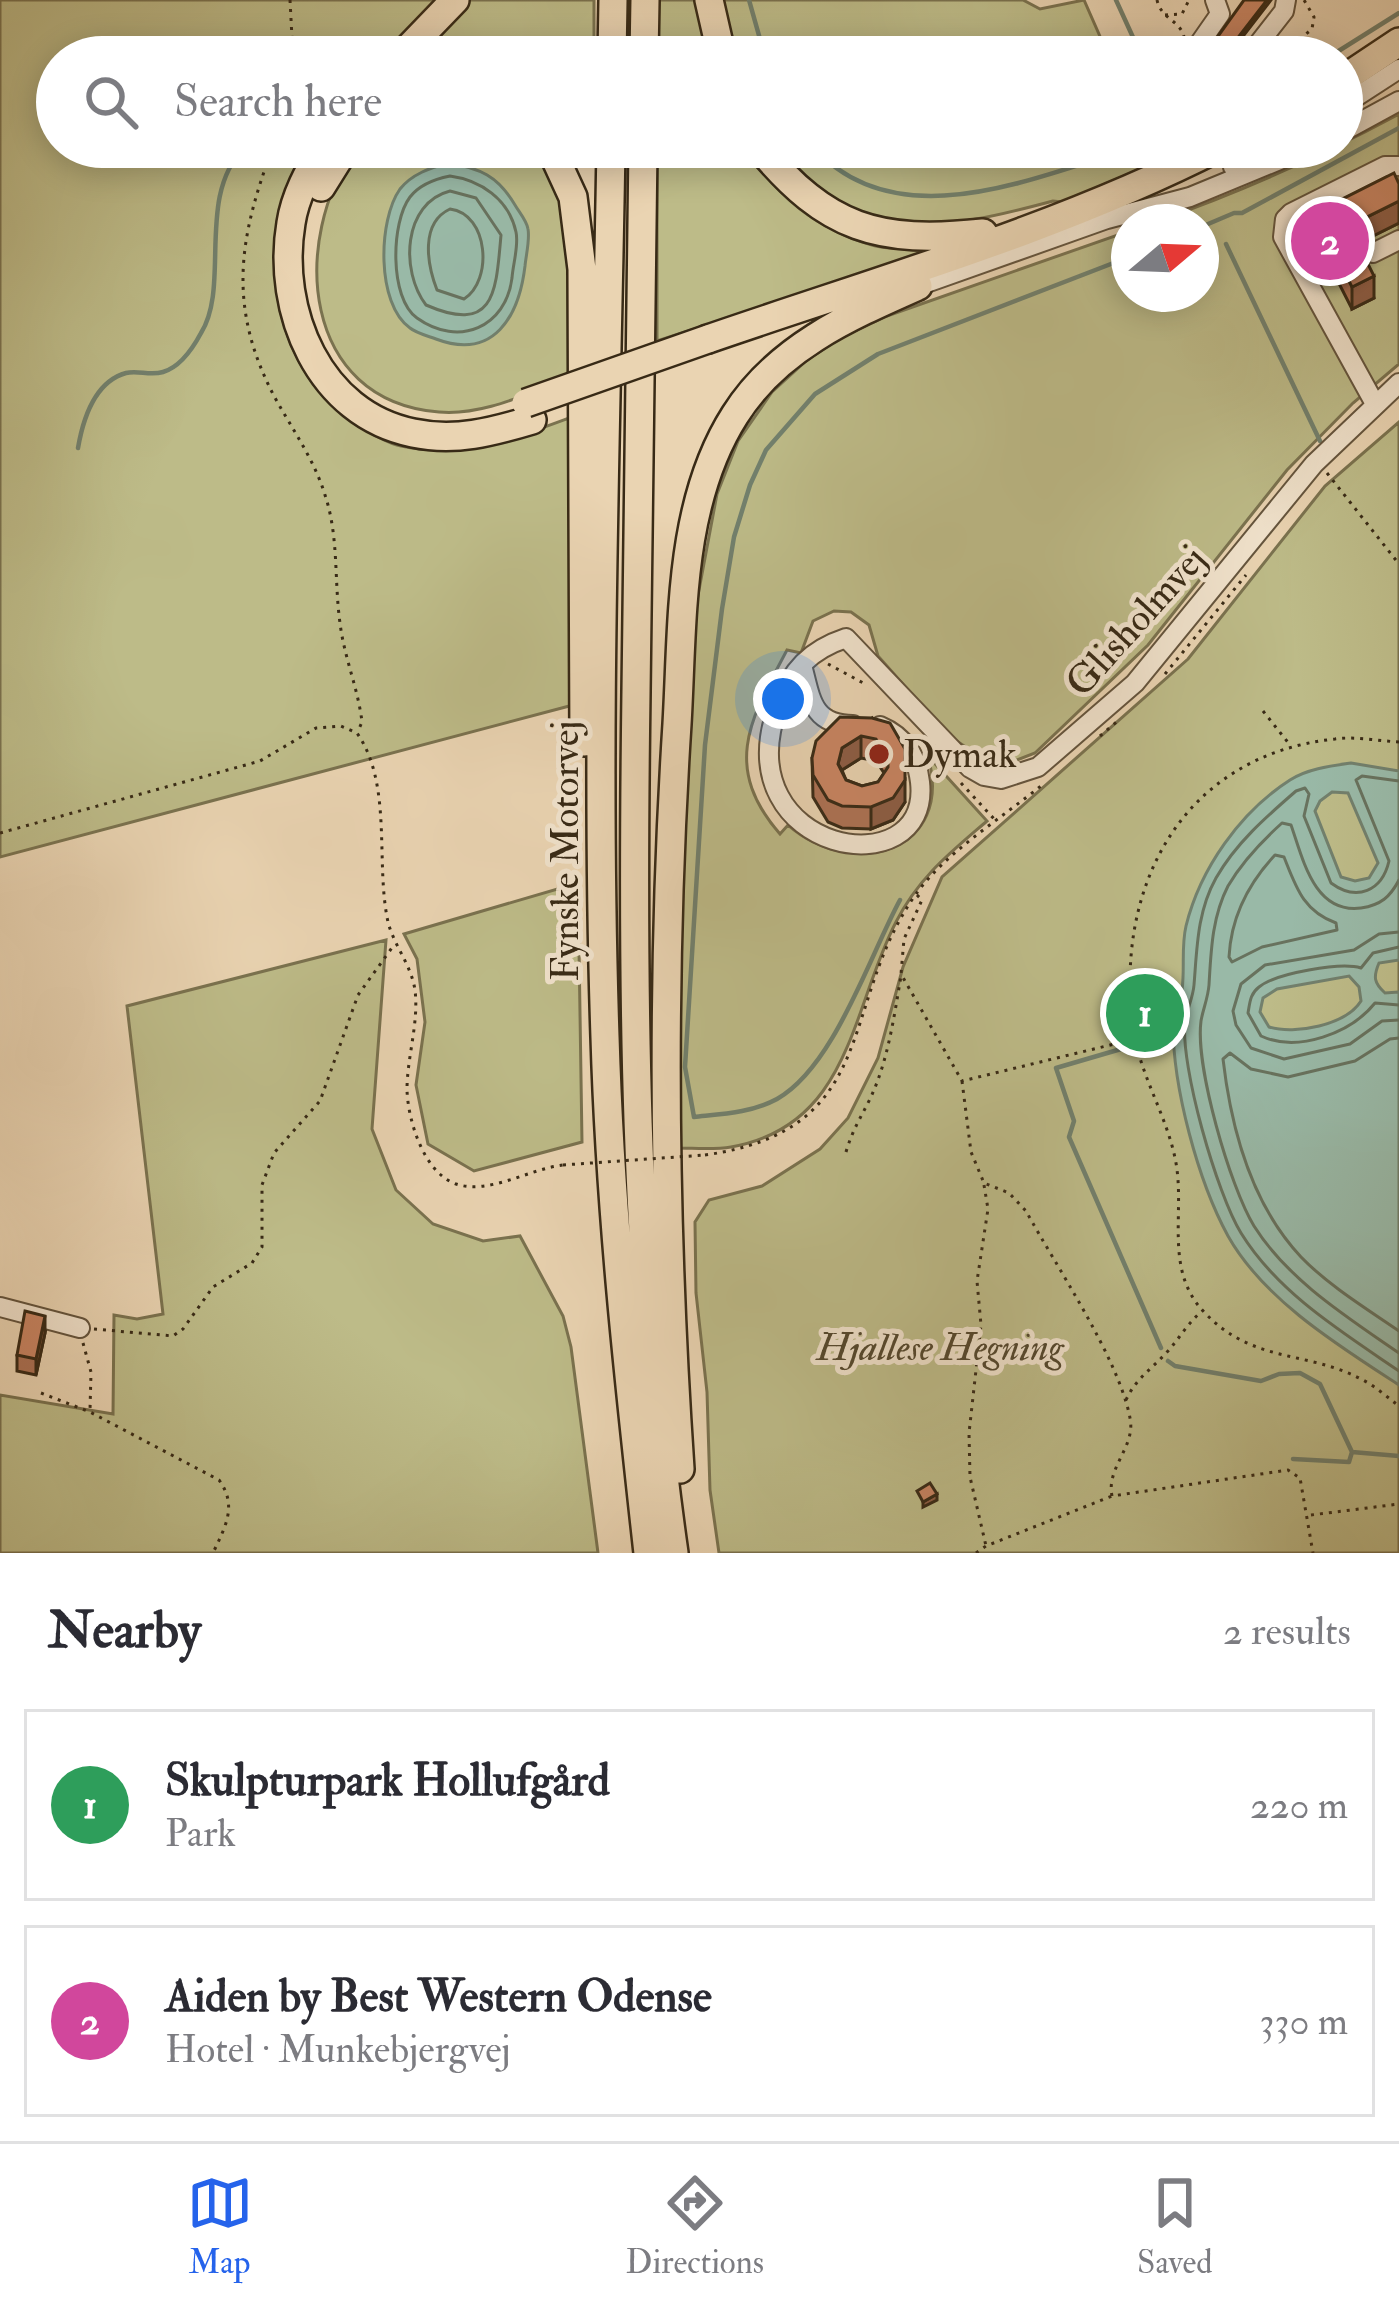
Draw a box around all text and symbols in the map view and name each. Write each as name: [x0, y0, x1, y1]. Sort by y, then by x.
search box: [36, 36, 1363, 168]
icon: search: [78, 69, 144, 135]
text: Search here: [174, 74, 382, 130]
pin: 2: [1291, 196, 1369, 286]
north arrow: [1111, 204, 1219, 312]
street label: Glisholmvej: [1055, 535, 1217, 707]
your location: [753, 669, 813, 729]
street label: Fynske Motorvej: [541, 721, 590, 981]
place label: Dymak: [903, 730, 1017, 779]
marker: Dymak: [866, 741, 892, 767]
pin: 1: [1106, 968, 1184, 1058]
park label: Hjallese Hegning: [815, 1323, 1065, 1372]
text: Nearby: [48, 1599, 201, 1663]
text: 2 results: [1223, 1607, 1351, 1656]
text: Skulpturpark Hollufgård: [165, 1753, 610, 1809]
text: 1: [83, 1781, 97, 1830]
text: 220 m: [1250, 1781, 1348, 1830]
text: Park: [165, 1809, 236, 1858]
text: Aiden by Best Western Odense: [165, 1969, 712, 2025]
text: 2: [80, 1997, 100, 2046]
text: 330 m: [1260, 1997, 1348, 2046]
text: Hotel · Munkebjergvej: [165, 2025, 511, 2074]
tab: Map: [187, 2170, 253, 2283]
tab: Directions: [626, 2170, 764, 2283]
tab: Saved: [1137, 2170, 1212, 2283]

